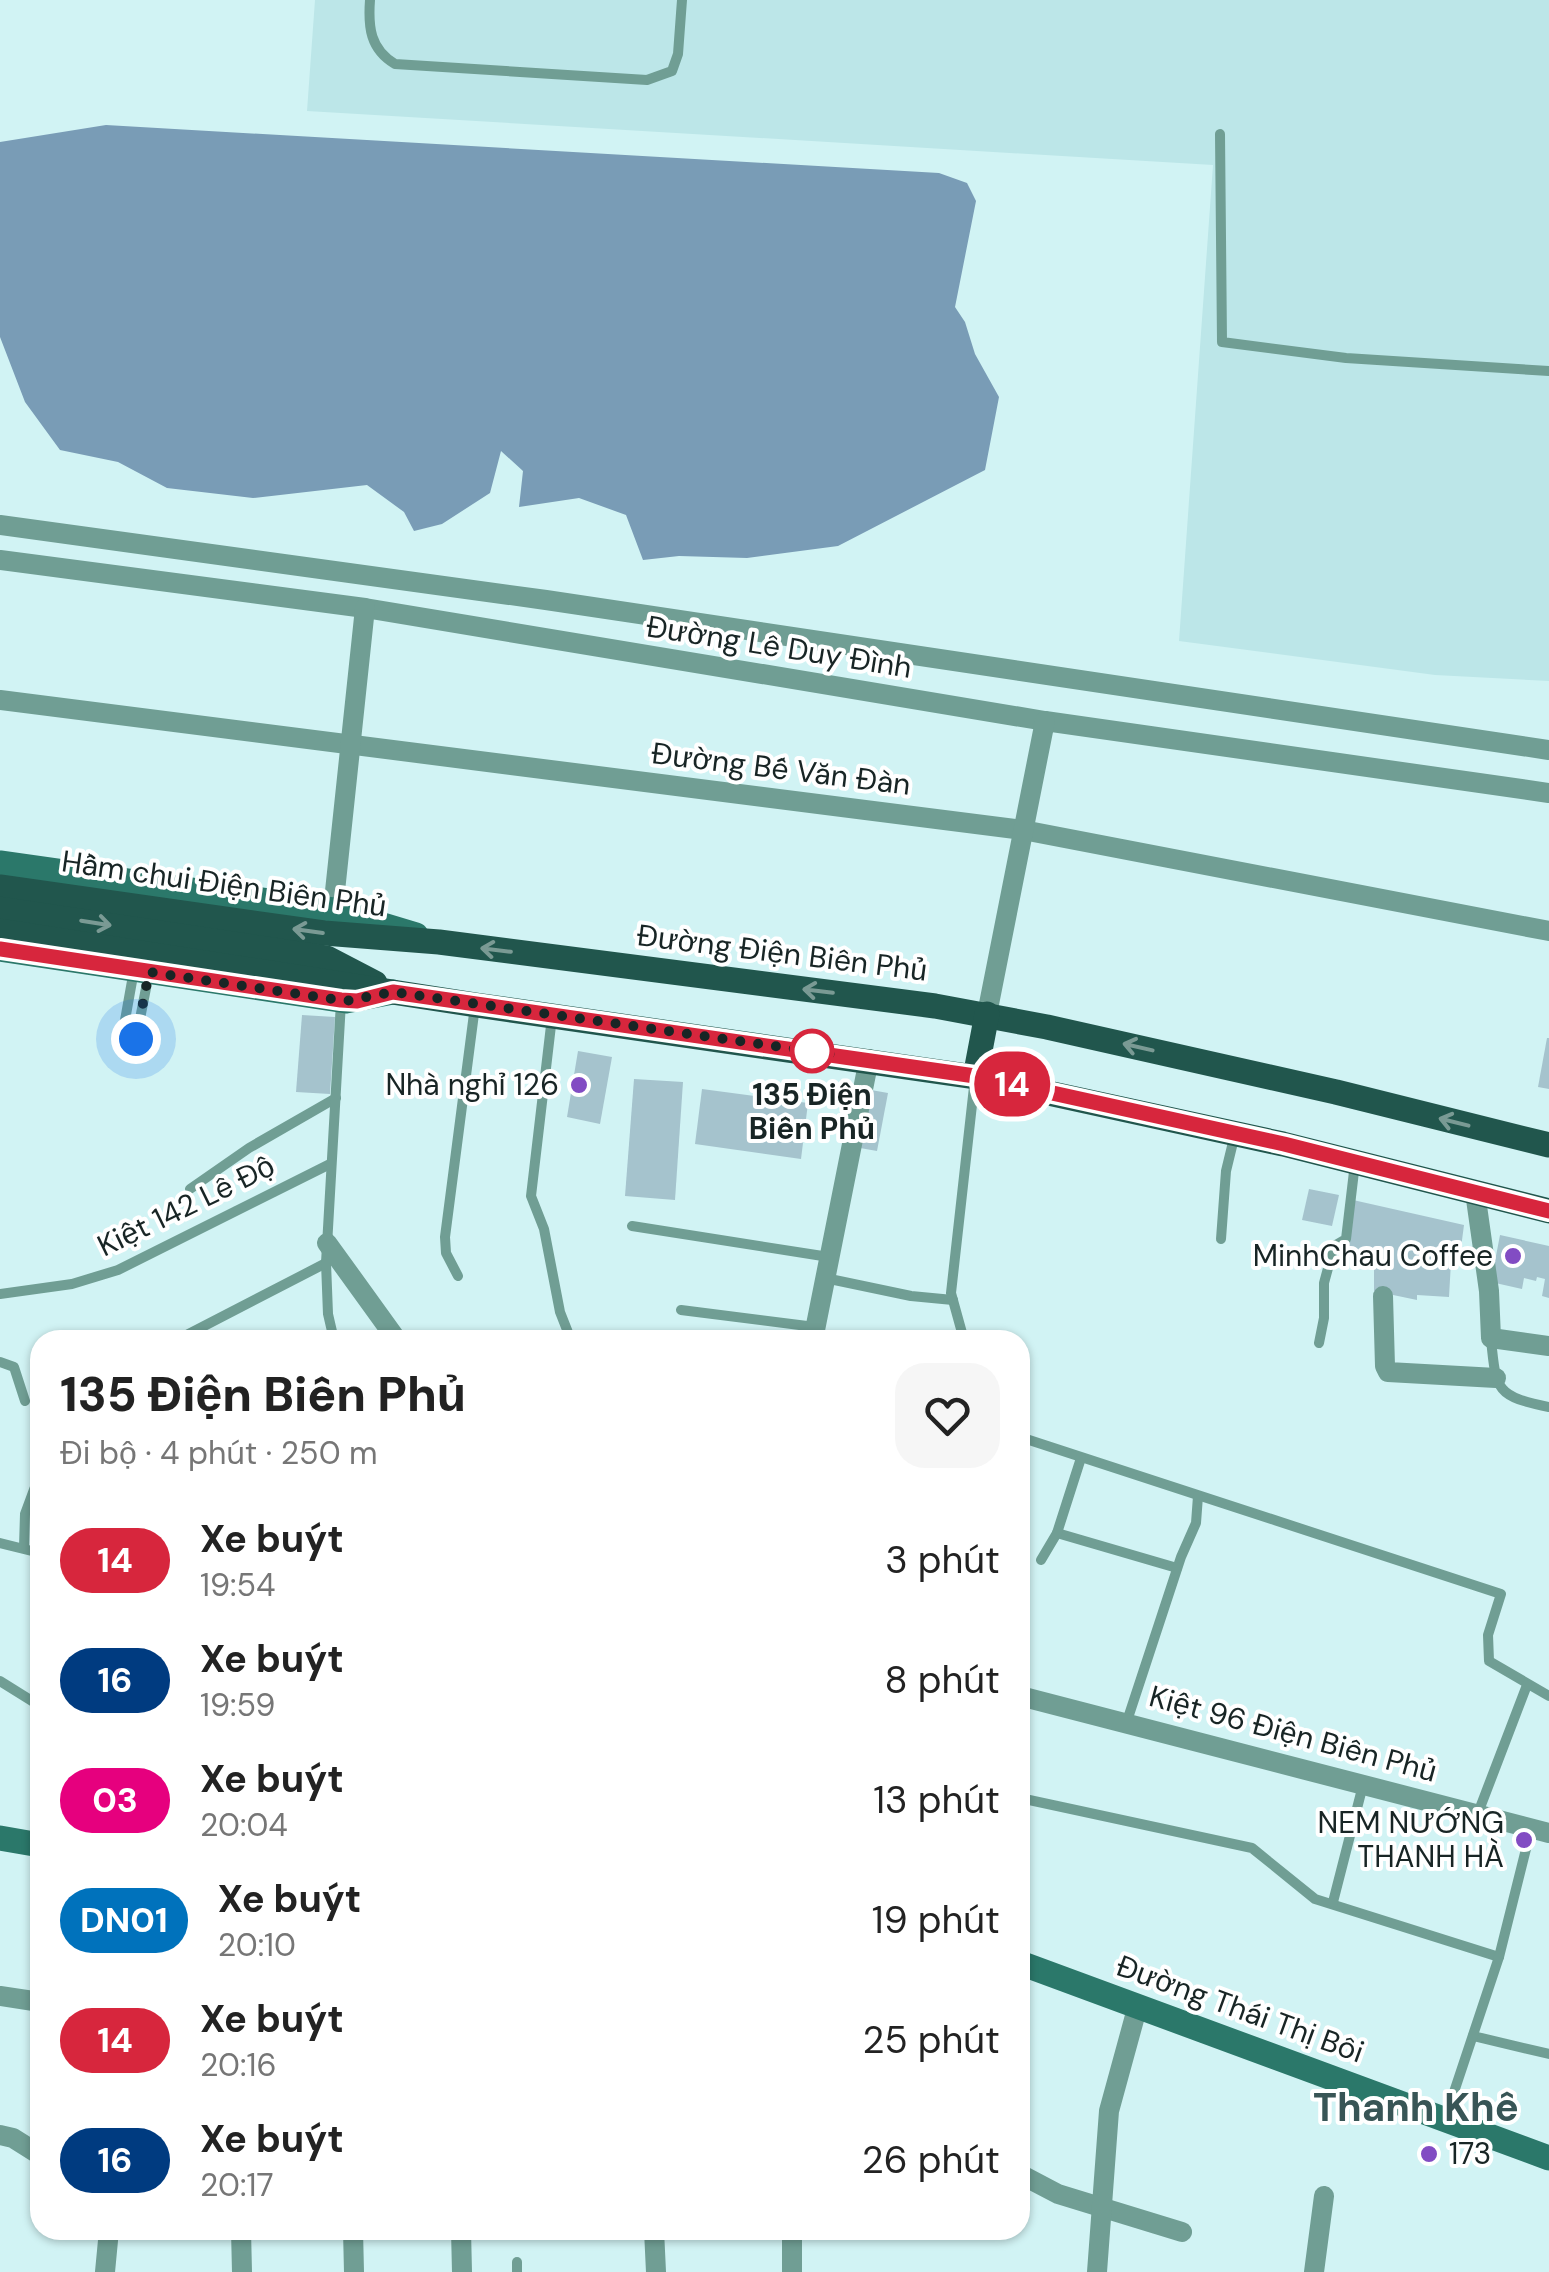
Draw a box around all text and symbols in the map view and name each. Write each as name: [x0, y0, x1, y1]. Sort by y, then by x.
street label: Đường Lê Duy Đình: [644, 606, 915, 687]
street label: Đường Bế Văn Đàn: [649, 733, 913, 804]
street label: Hầm chui Điện Biên Phủ: [59, 841, 389, 926]
one-way arrow: [80, 915, 112, 933]
street label: Đường Điện Biên Phủ: [635, 915, 929, 990]
one-way arrow: [292, 921, 324, 939]
one-way arrow: [480, 940, 512, 958]
one-way arrow: [803, 981, 835, 1000]
your location: [111, 1014, 161, 1064]
marker: 135 Điện Biên Phủ: [791, 1030, 833, 1072]
one-way arrow: [1123, 1037, 1155, 1055]
line badge: 14: [967, 1052, 1057, 1116]
text: 14: [994, 1061, 1030, 1107]
place label: Nhà nghỉ 126: [385, 1065, 559, 1104]
marker: Nhà nghỉ 126: [568, 1074, 590, 1096]
place label: 135 Điện Biên Phủ: [749, 1075, 875, 1148]
one-way arrow: [1439, 1111, 1470, 1130]
street label: Kiệt 142 Lê Độ: [91, 1146, 281, 1265]
place label: MinhChau Coffee: [1253, 1236, 1493, 1275]
marker: MinhChau Coffee: [1502, 1245, 1524, 1267]
text: 135 Điện Biên Phủ: [60, 1363, 466, 1426]
button: heart: [895, 1363, 1000, 1468]
text: Đi bộ · 4 phút · 250 m: [60, 1432, 378, 1474]
text: Xe buýt: [200, 1514, 344, 1564]
text: 3 phút: [885, 1535, 1000, 1585]
text: 14: [97, 1537, 133, 1583]
text: 19:54: [200, 1564, 276, 1606]
text: Xe buýt: [200, 1634, 344, 1684]
text: 8 phút: [884, 1655, 1000, 1705]
text: 16: [98, 1657, 132, 1703]
street label: Kiệt 96 Điện Biên Phủ: [1145, 1676, 1441, 1791]
text: 19:59: [200, 1684, 275, 1726]
text: Xe buýt: [200, 1754, 344, 1804]
text: 13 phút: [873, 1775, 1000, 1825]
text: 03: [92, 1777, 138, 1823]
place label: NEM NƯỚNG THANH HÀ: [1318, 1803, 1504, 1876]
text: 20:04: [200, 1804, 288, 1846]
marker: NEM NƯỚNG THANH HÀ: [1513, 1829, 1535, 1851]
text: Xe buýt: [218, 1874, 361, 1924]
text: 19 phút: [872, 1895, 1000, 1945]
text: DN01: [80, 1897, 168, 1943]
text: 20:10: [218, 1924, 296, 1966]
street label: Đường Thái Thị Bôi: [1111, 1946, 1369, 2071]
text: Xe buýt: [200, 1994, 344, 2044]
text: 25 phút: [863, 2015, 1000, 2065]
text: 14: [97, 2017, 133, 2063]
text: 20:16: [200, 2044, 277, 2086]
district label: Thanh Khê: [1313, 2081, 1519, 2133]
text: Xe buýt: [200, 2114, 344, 2164]
place label: 173: [1449, 2134, 1491, 2173]
text: 26 phút: [862, 2135, 1000, 2185]
text: 16: [98, 2137, 132, 2183]
marker: 173: [1418, 2143, 1440, 2165]
text: 20:17: [200, 2164, 274, 2206]

